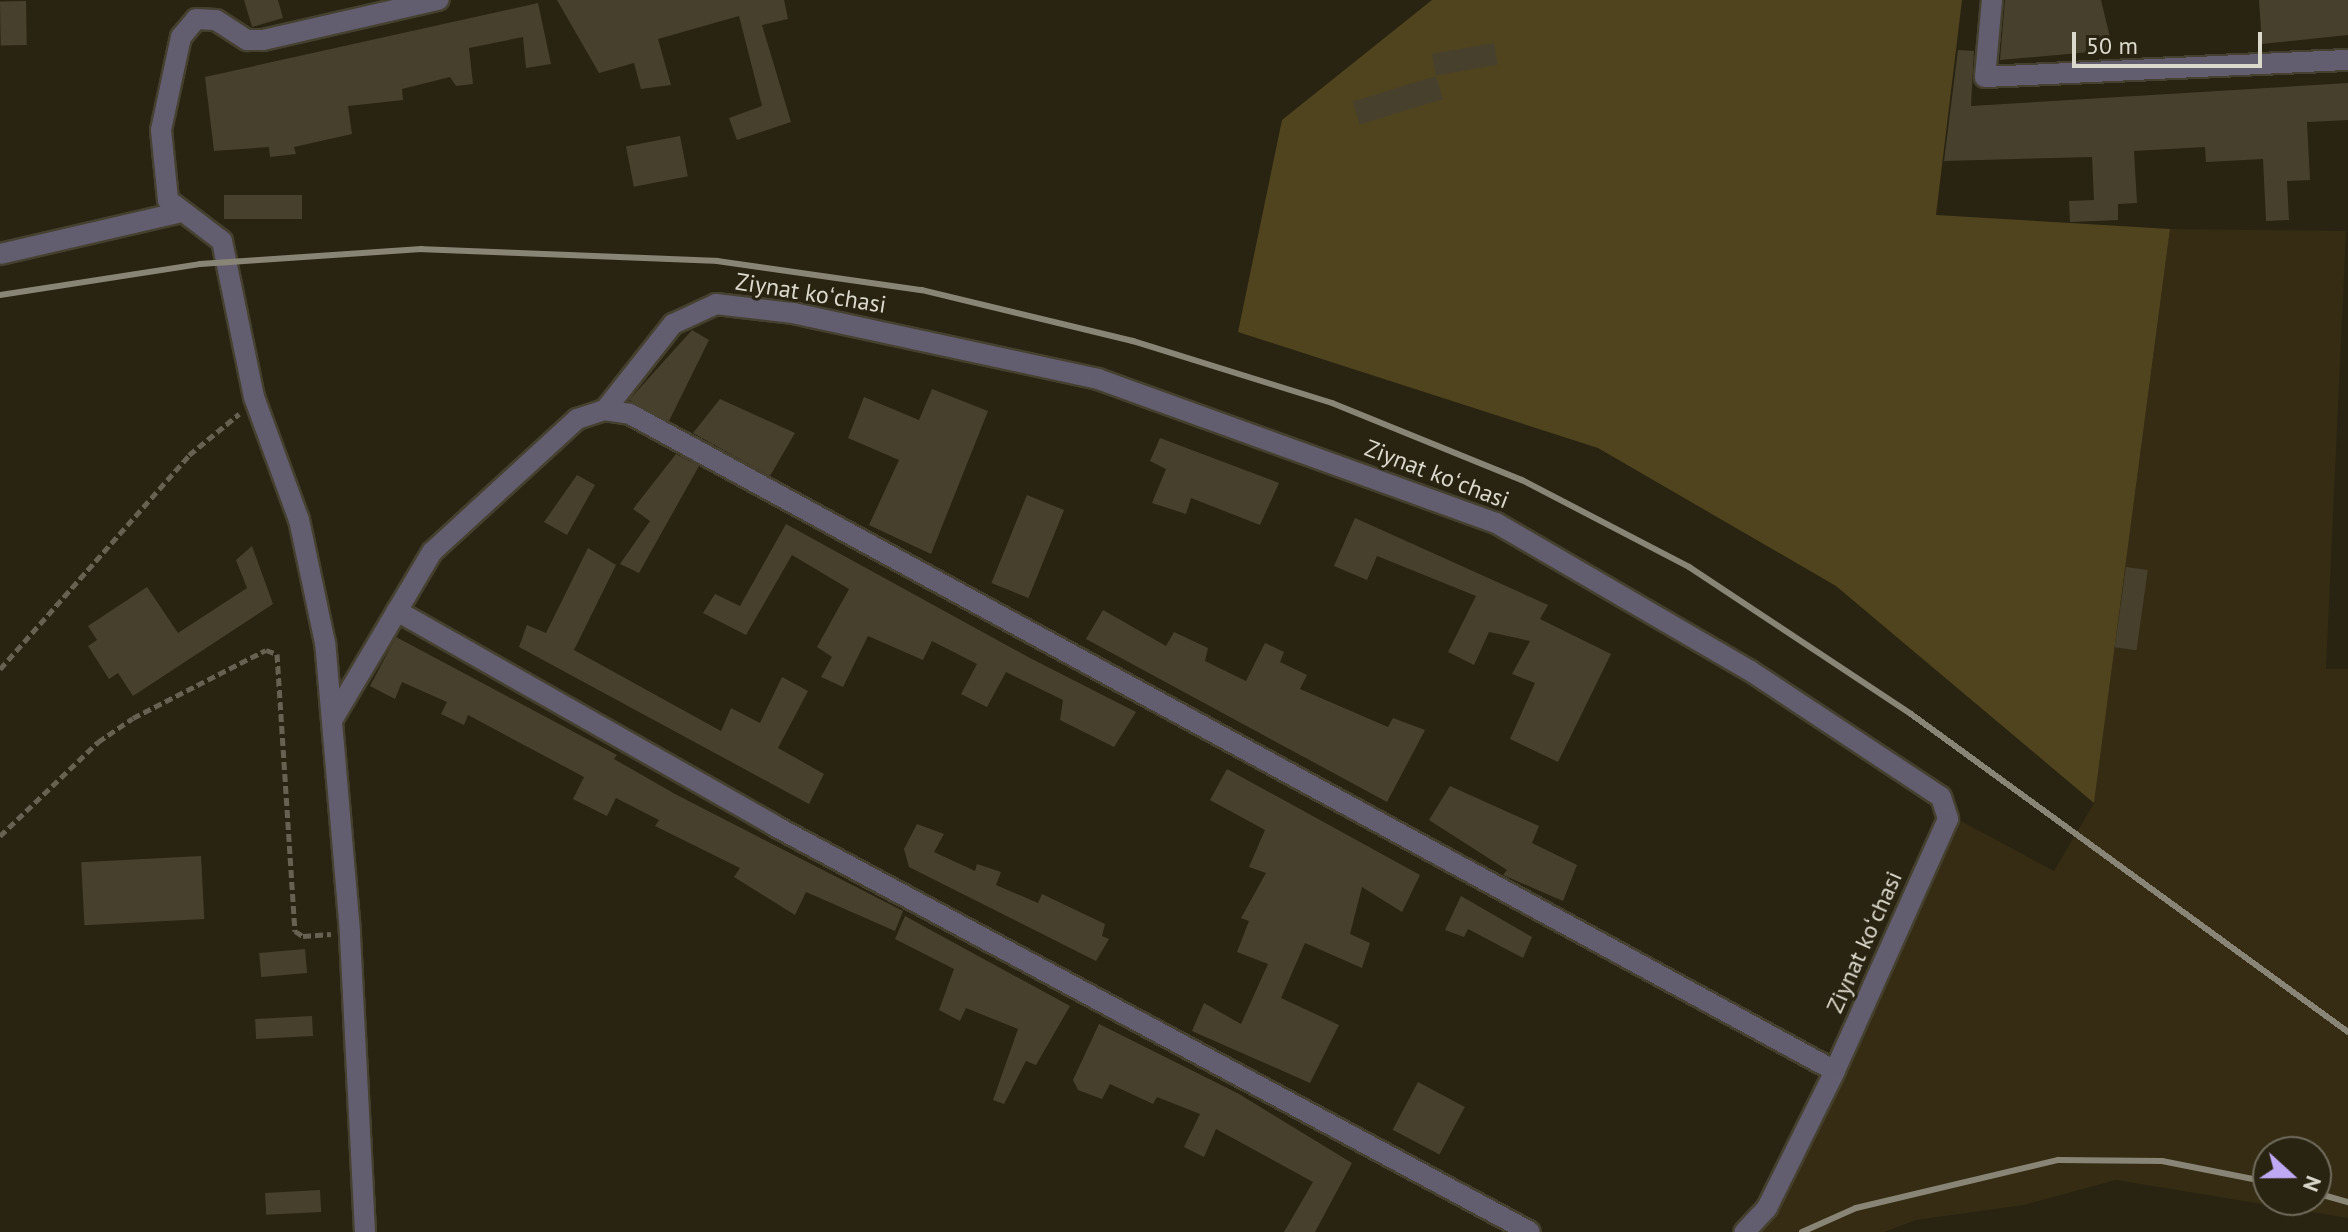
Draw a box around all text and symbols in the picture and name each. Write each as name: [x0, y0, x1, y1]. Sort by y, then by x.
scale bar: [2076, 16, 2266, 66]
text: 50 m: [2086, 30, 2138, 61]
street label: Ziynat koʻchasi: [734, 267, 888, 319]
street label: Ziynat koʻchasi: [1361, 433, 1513, 515]
street label: Ziynat koʻchasi: [1820, 867, 1908, 1017]
north arrow: [2252, 1136, 2332, 1216]
text: N: [2297, 1172, 2328, 1196]

